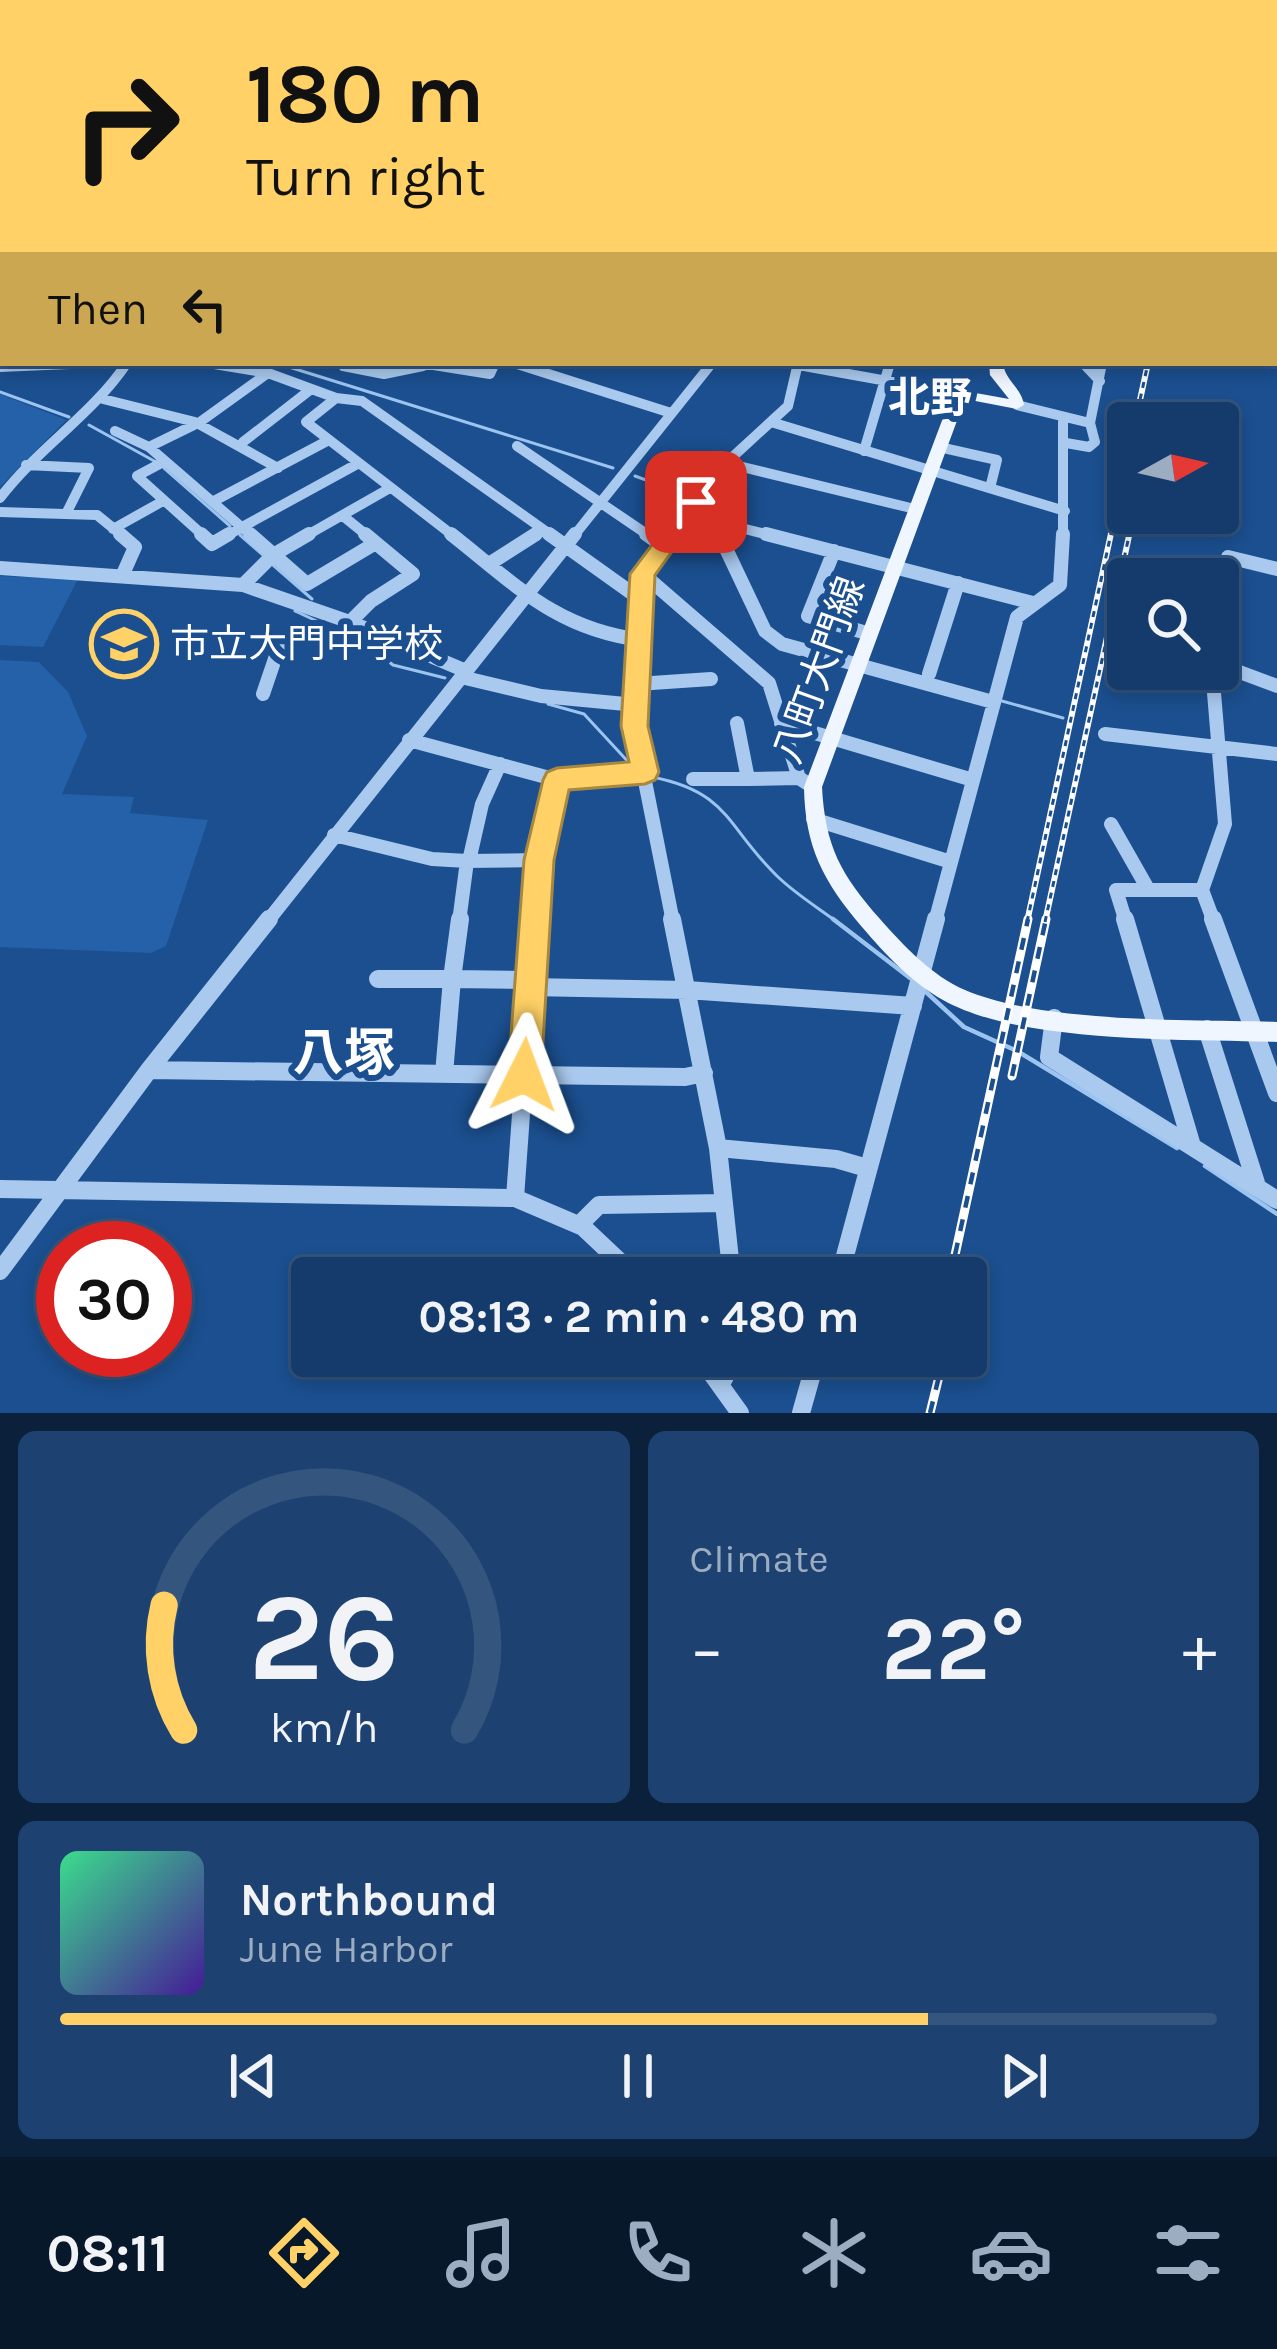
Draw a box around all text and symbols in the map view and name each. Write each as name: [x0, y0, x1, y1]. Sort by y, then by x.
text: 180 m: [246, 45, 484, 143]
icon: right: [48, 48, 204, 204]
text: Turn right: [246, 145, 486, 209]
icon: left: [172, 276, 238, 342]
text: Then: [48, 283, 148, 335]
district label: 北野: [888, 373, 972, 423]
north arrow: [1107, 402, 1239, 534]
map controls: [1107, 402, 1239, 690]
pin: [645, 451, 747, 553]
icon: arrive: [663, 469, 729, 535]
button: search: [1107, 558, 1239, 690]
street label: 八町大門線: [764, 571, 874, 769]
school or university icon: 市立大門中学校: [89, 609, 159, 679]
place label: 市立大門中学校: [170, 621, 443, 667]
position arrow: [461, 1012, 587, 1138]
district label: 八塚: [293, 1023, 395, 1083]
speed limit sign: 30: [36, 1221, 192, 1377]
text: 08:13 · 2 min · 480 m: [418, 1291, 860, 1343]
text: Climate: [690, 1536, 829, 1582]
text: 26: [248, 1565, 399, 1710]
text: 22°: [881, 1596, 1025, 1702]
text: −: [690, 1610, 724, 1688]
text: +: [1182, 1610, 1217, 1688]
text: km/h: [269, 1703, 378, 1753]
text: Northbound: [240, 1874, 498, 1926]
text: June Harbor: [240, 1926, 452, 1972]
icon: previous: [220, 2043, 286, 2109]
icon: pause: [605, 2043, 671, 2109]
icon: next: [991, 2043, 1057, 2109]
icon: directions: [262, 2211, 346, 2295]
icon: music: [439, 2211, 523, 2295]
icon: phone: [616, 2211, 700, 2295]
icon: climate: [792, 2211, 876, 2295]
icon: car: [969, 2211, 1053, 2295]
icon: filters: [1146, 2211, 1230, 2295]
text: 08:11: [46, 2221, 169, 2285]

